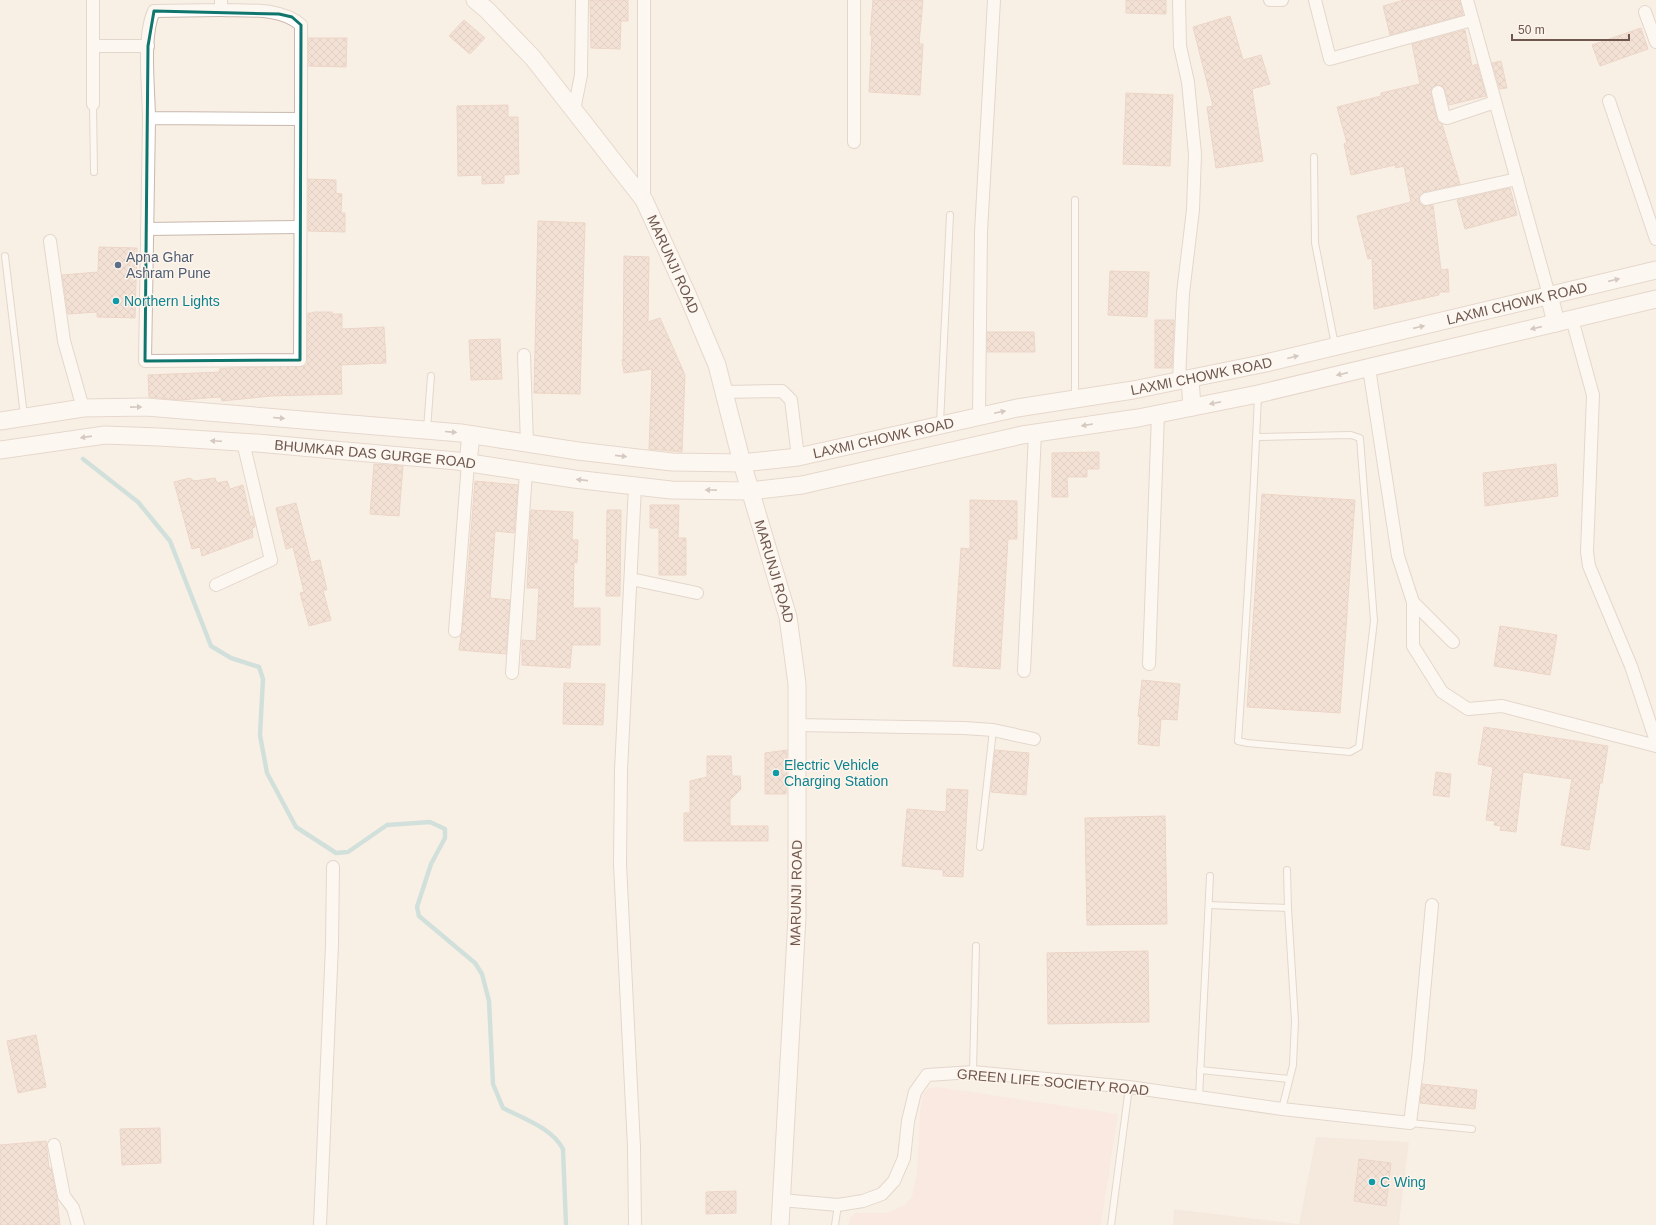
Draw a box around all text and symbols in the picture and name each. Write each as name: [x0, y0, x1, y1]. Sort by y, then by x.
scale bar: [1512, 16, 1629, 42]
text: 50 m: [1518, 23, 1545, 37]
street label: MARUNJI ROAD: [644, 212, 702, 316]
place label: Apna Ghar Ashram Pune: [126, 249, 211, 281]
marker: Apna Ghar Ashram Pune: [113, 260, 123, 270]
one-way arrow: [1607, 277, 1620, 283]
street label: LAXMI CHOWK ROAD: [1445, 279, 1589, 328]
place label: Northern Lights: [124, 293, 220, 309]
marker: Northern Lights: [111, 296, 121, 306]
one-way arrow: [1413, 323, 1425, 329]
one-way arrow: [1530, 325, 1543, 331]
street label: LAXMI CHOWK ROAD: [1129, 354, 1274, 398]
one-way arrow: [1287, 354, 1299, 360]
one-way arrow: [1336, 372, 1348, 378]
one-way arrow: [1209, 400, 1221, 406]
one-way arrow: [130, 404, 143, 410]
one-way arrow: [994, 408, 1006, 414]
street label: LAXMI CHOWK ROAD: [811, 414, 955, 461]
one-way arrow: [273, 415, 285, 421]
one-way arrow: [1081, 422, 1093, 428]
one-way arrow: [445, 429, 457, 436]
one-way arrow: [80, 434, 92, 440]
one-way arrow: [210, 437, 222, 444]
street label: BHUMKAR DAS GURGE ROAD: [274, 437, 477, 472]
one-way arrow: [615, 453, 627, 459]
one-way arrow: [575, 477, 588, 483]
one-way arrow: [704, 487, 717, 493]
street label: MARUNJI ROAD: [751, 518, 797, 624]
place label: Electric Vehicle Charging Station: [784, 757, 888, 789]
marker: Electric Vehicle Charging Station: [771, 768, 781, 778]
street label: MARUNJI ROAD: [787, 840, 805, 946]
street label: GREEN LIFE SOCIETY ROAD: [956, 1066, 1150, 1098]
place label: C Wing: [1380, 1174, 1426, 1190]
marker: C Wing: [1367, 1177, 1377, 1187]

